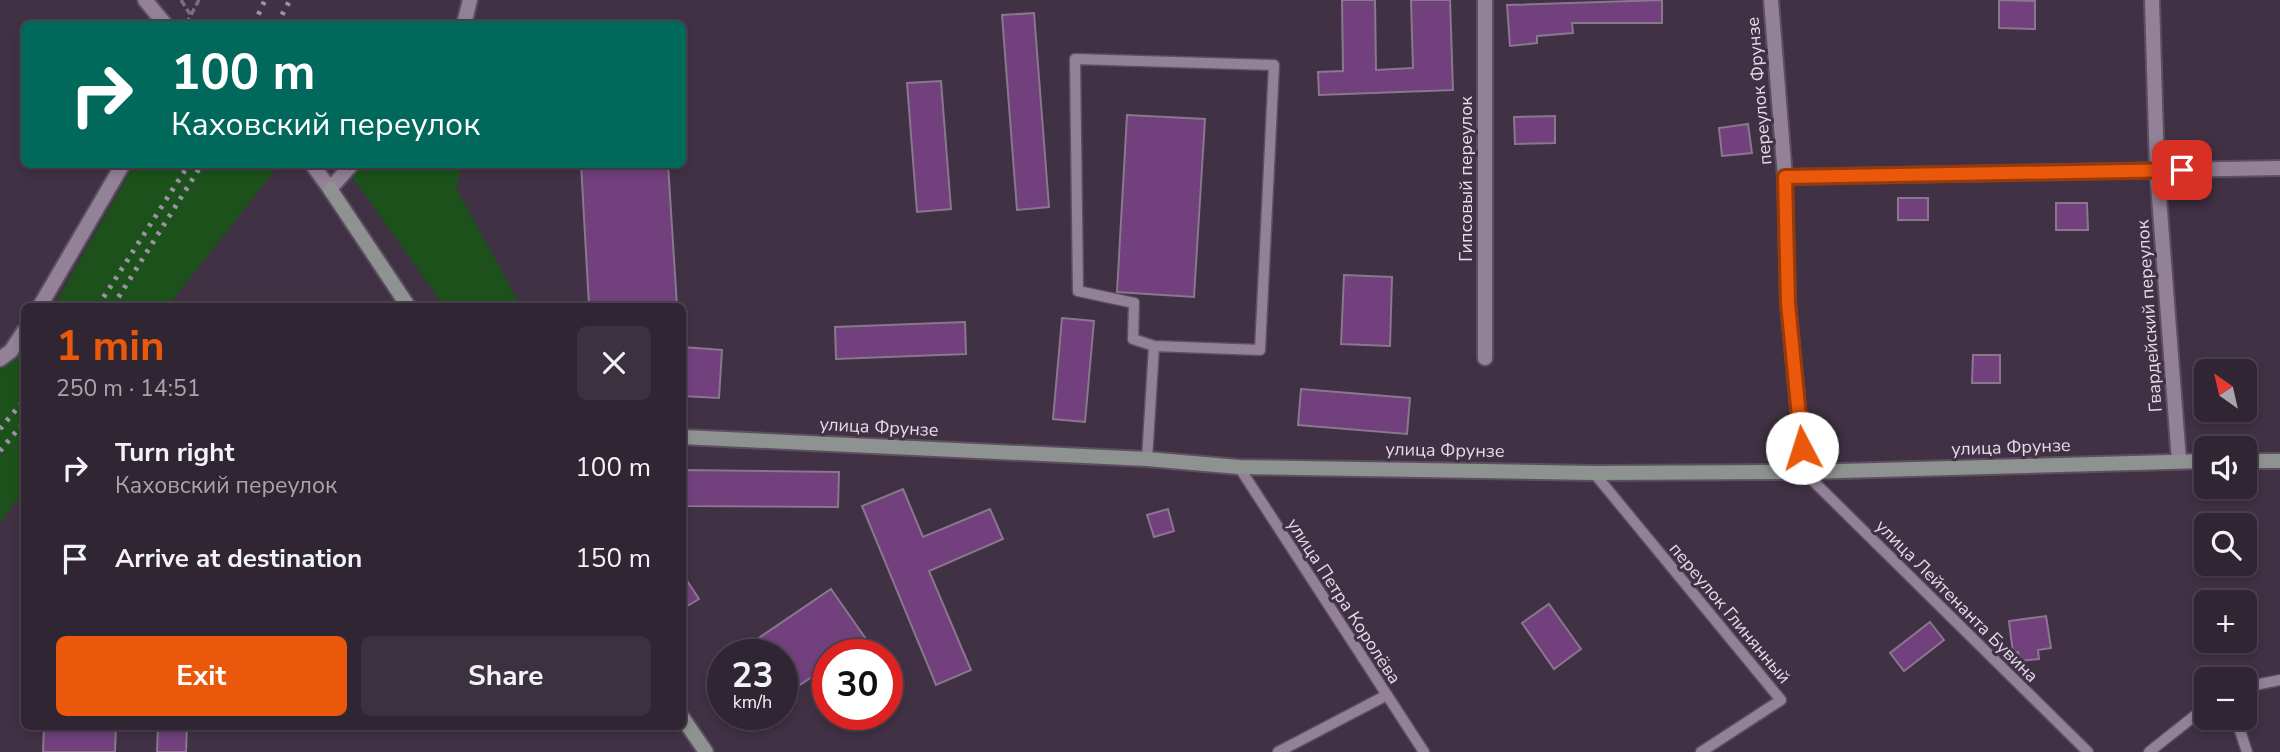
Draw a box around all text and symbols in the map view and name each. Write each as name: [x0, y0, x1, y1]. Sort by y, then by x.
street label: переулок Фрунзе: [1741, 16, 1777, 166]
text: 100 m: [171, 39, 315, 106]
icon: right: [56, 49, 147, 140]
street label: Гипсовый переулок: [1454, 96, 1478, 262]
text: Каховский переулок: [171, 103, 480, 146]
pin: [2152, 140, 2212, 200]
icon: arrive: [2163, 151, 2201, 189]
street label: Гвардейский переулок: [2130, 219, 2168, 413]
text: 1 min: [56, 318, 165, 375]
button: close: [577, 326, 651, 400]
north arrow: [2194, 359, 2258, 422]
map controls: [2194, 359, 2257, 730]
text: 250 m · 14:51: [56, 373, 201, 404]
position arrow: [1765, 411, 1839, 485]
street label: улица Фрунзе: [819, 412, 939, 442]
street label: улица Фрунзе: [1951, 433, 2071, 461]
text: Turn right: [115, 435, 234, 470]
button: sound: [2194, 436, 2257, 499]
street label: улица Фрунзе: [1385, 437, 1505, 463]
icon: right: [56, 449, 94, 487]
text: 100 m: [575, 450, 651, 485]
text: Каховский переулок: [115, 470, 337, 501]
street label: улица Петра Королёва: [1281, 513, 1407, 689]
button: search: [2194, 513, 2257, 576]
street label: улица Лейтенанта Бувина: [1870, 514, 2044, 688]
street label: переулок Глинянный: [1664, 537, 1796, 689]
icon: arrive: [56, 540, 94, 578]
text: Arrive at destination: [115, 541, 362, 576]
text: 150 m: [575, 541, 651, 576]
button: +: [2194, 590, 2257, 653]
button: Exit: [56, 636, 347, 716]
button: Share: [361, 636, 651, 716]
speed limit sign: 30: [812, 639, 903, 730]
text: 23: [731, 652, 774, 699]
button: −: [2194, 667, 2257, 730]
text: km/h: [733, 690, 772, 714]

